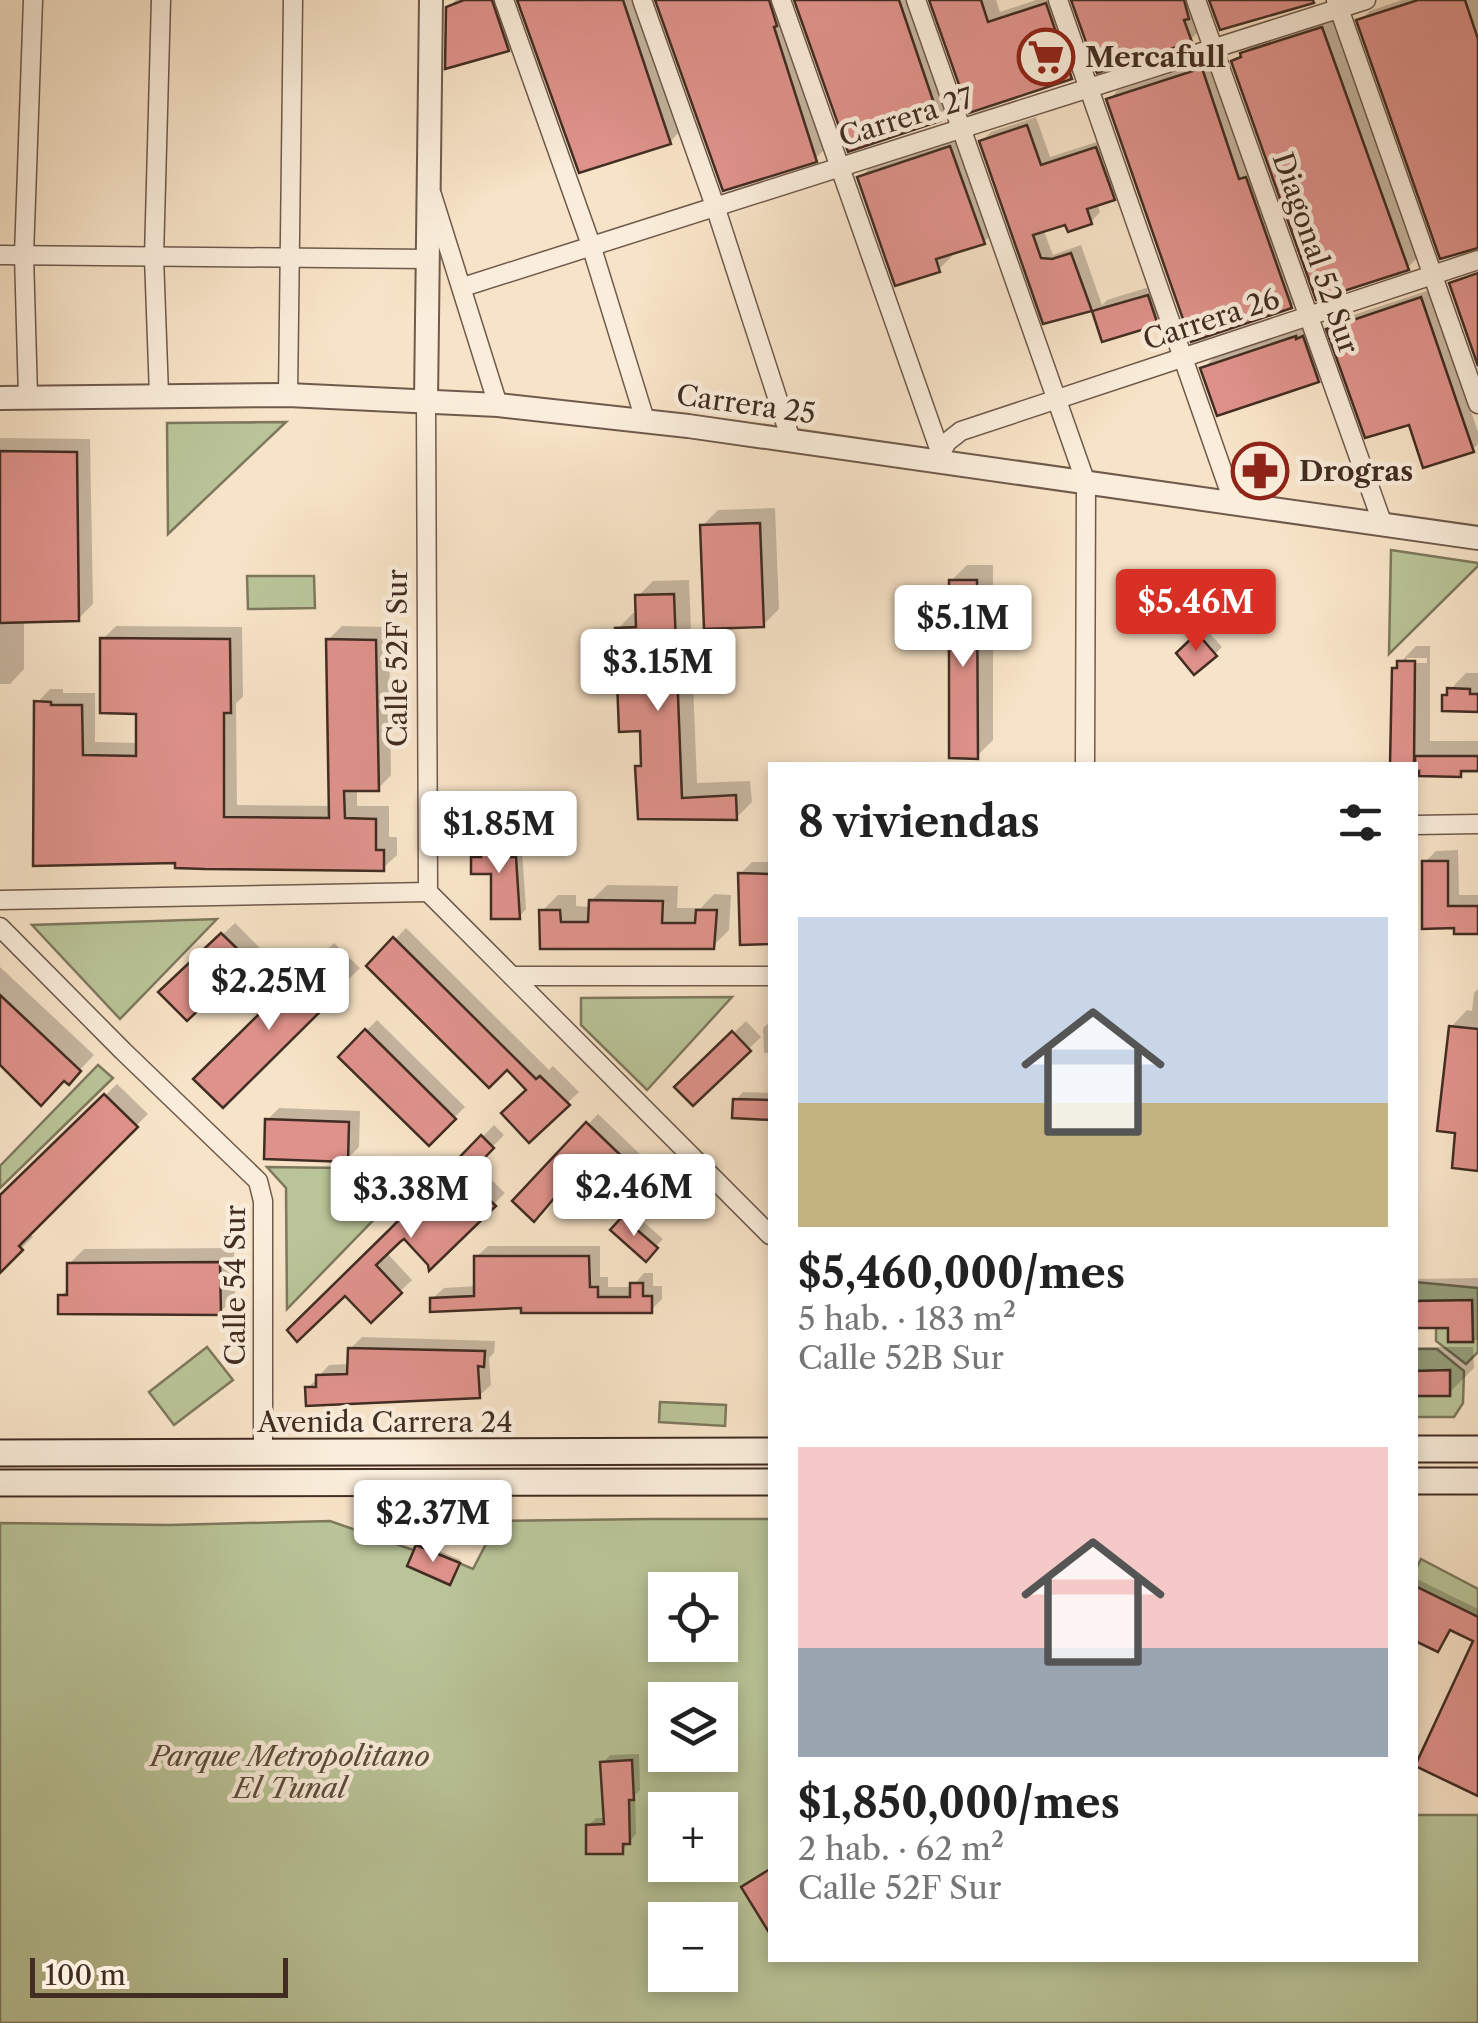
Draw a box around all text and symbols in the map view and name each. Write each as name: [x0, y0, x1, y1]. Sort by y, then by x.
supermarket icon: Mercafull: [1016, 27, 1076, 87]
place label: Mercafull: [1085, 40, 1226, 74]
street label: Carrera 27: [835, 80, 977, 154]
street label: Diagonal 52 Sur: [1266, 148, 1366, 358]
street label: Carrera 26: [1139, 281, 1283, 357]
street label: Carrera 25: [674, 377, 818, 431]
pharmacy icon: Drogras: [1230, 441, 1290, 501]
place label: Drogras: [1299, 454, 1413, 488]
street label: Calle 52F Sur: [380, 569, 414, 747]
pin: $5.46M: [1115, 569, 1277, 654]
text: $5.46M: [1138, 582, 1254, 621]
pin: $5.1M: [893, 585, 1033, 670]
text: $5.1M: [917, 598, 1009, 637]
pin: $3.15M: [577, 629, 739, 714]
text: $3.15M: [603, 642, 713, 681]
pin: $1.85M: [418, 791, 580, 876]
icon: filters: [1333, 795, 1388, 850]
text: 8 viviendas: [798, 796, 1040, 848]
text: $1.85M: [443, 804, 555, 843]
pin: $2.25M: [188, 948, 350, 1033]
text: $2.25M: [211, 961, 327, 1000]
icon: home: [1003, 982, 1183, 1162]
pin: $2.46M: [553, 1154, 715, 1239]
pin: $3.38M: [330, 1156, 492, 1241]
text: $2.46M: [575, 1167, 693, 1206]
text: $3.38M: [353, 1169, 469, 1208]
street label: Calle 54 Sur: [218, 1204, 252, 1365]
text: $5,460,000/mes: [798, 1247, 1125, 1299]
text: 5 hab. · 183 m²: [798, 1299, 1016, 1338]
text: Calle 52B Sur: [798, 1338, 1004, 1377]
street label: Avenida Carrera 24: [256, 1405, 513, 1439]
pin: $2.37M: [352, 1480, 514, 1565]
text: $2.37M: [376, 1493, 490, 1532]
icon: home: [1003, 1512, 1183, 1692]
map controls: [648, 1572, 738, 1992]
button: locate: [648, 1572, 738, 1662]
button: layers: [648, 1682, 738, 1772]
park label: Parque Metropolitano El Tunal: [148, 1739, 430, 1805]
text: $1,850,000/mes: [798, 1777, 1120, 1829]
button: +: [648, 1792, 738, 1882]
text: 2 hab. · 62 m²: [798, 1829, 1004, 1868]
text: Calle 52F Sur: [798, 1868, 1001, 1907]
button: −: [648, 1902, 738, 1992]
scale bar: [30, 1953, 288, 1998]
text: 100 m: [45, 1958, 126, 1992]

